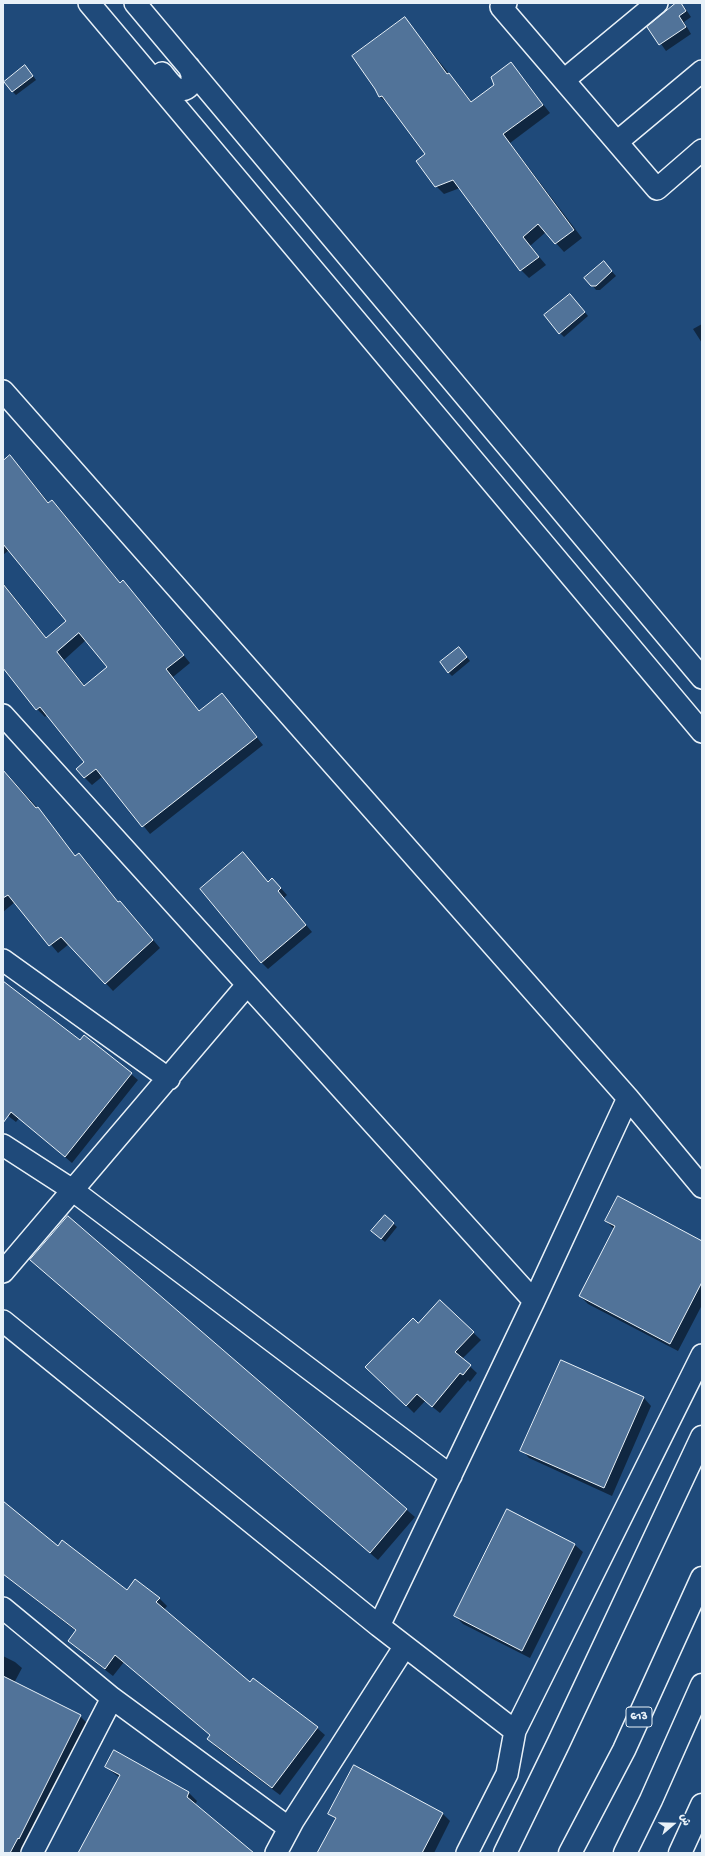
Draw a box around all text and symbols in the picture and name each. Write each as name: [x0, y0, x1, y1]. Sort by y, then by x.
road number: 613: [626, 1707, 652, 1727]
north arrow: [653, 1804, 693, 1844]
text: ش: [677, 1812, 692, 1828]

